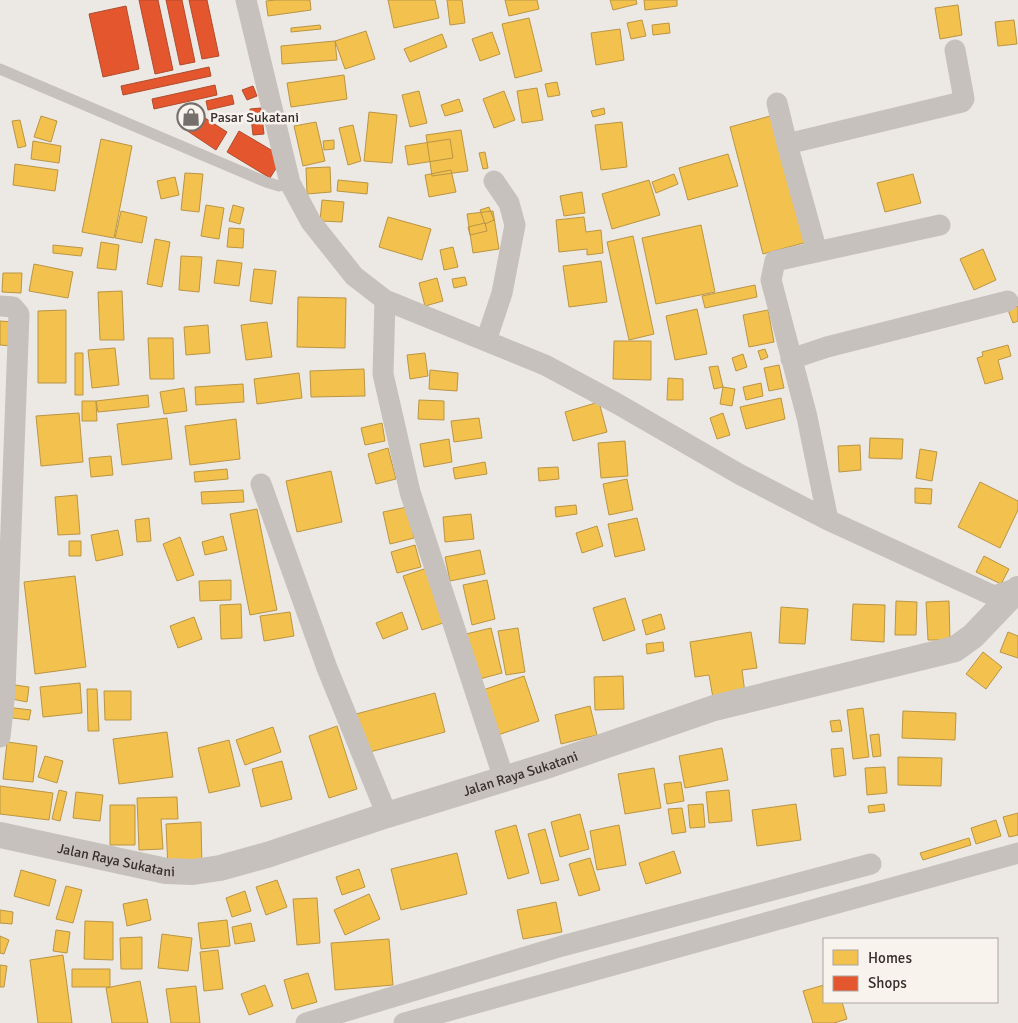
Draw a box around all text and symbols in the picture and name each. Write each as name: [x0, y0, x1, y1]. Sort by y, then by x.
shop icon: Pasar Sukatani: [176, 102, 206, 132]
place label: Pasar Sukatani: [210, 109, 299, 126]
street label: Jalan Raya Sukatani: [461, 747, 580, 800]
street label: Jalan Raya Sukatani: [56, 839, 175, 880]
legend: [823, 938, 998, 1003]
text: Homes: [868, 949, 912, 967]
text: Shops: [868, 974, 907, 992]

